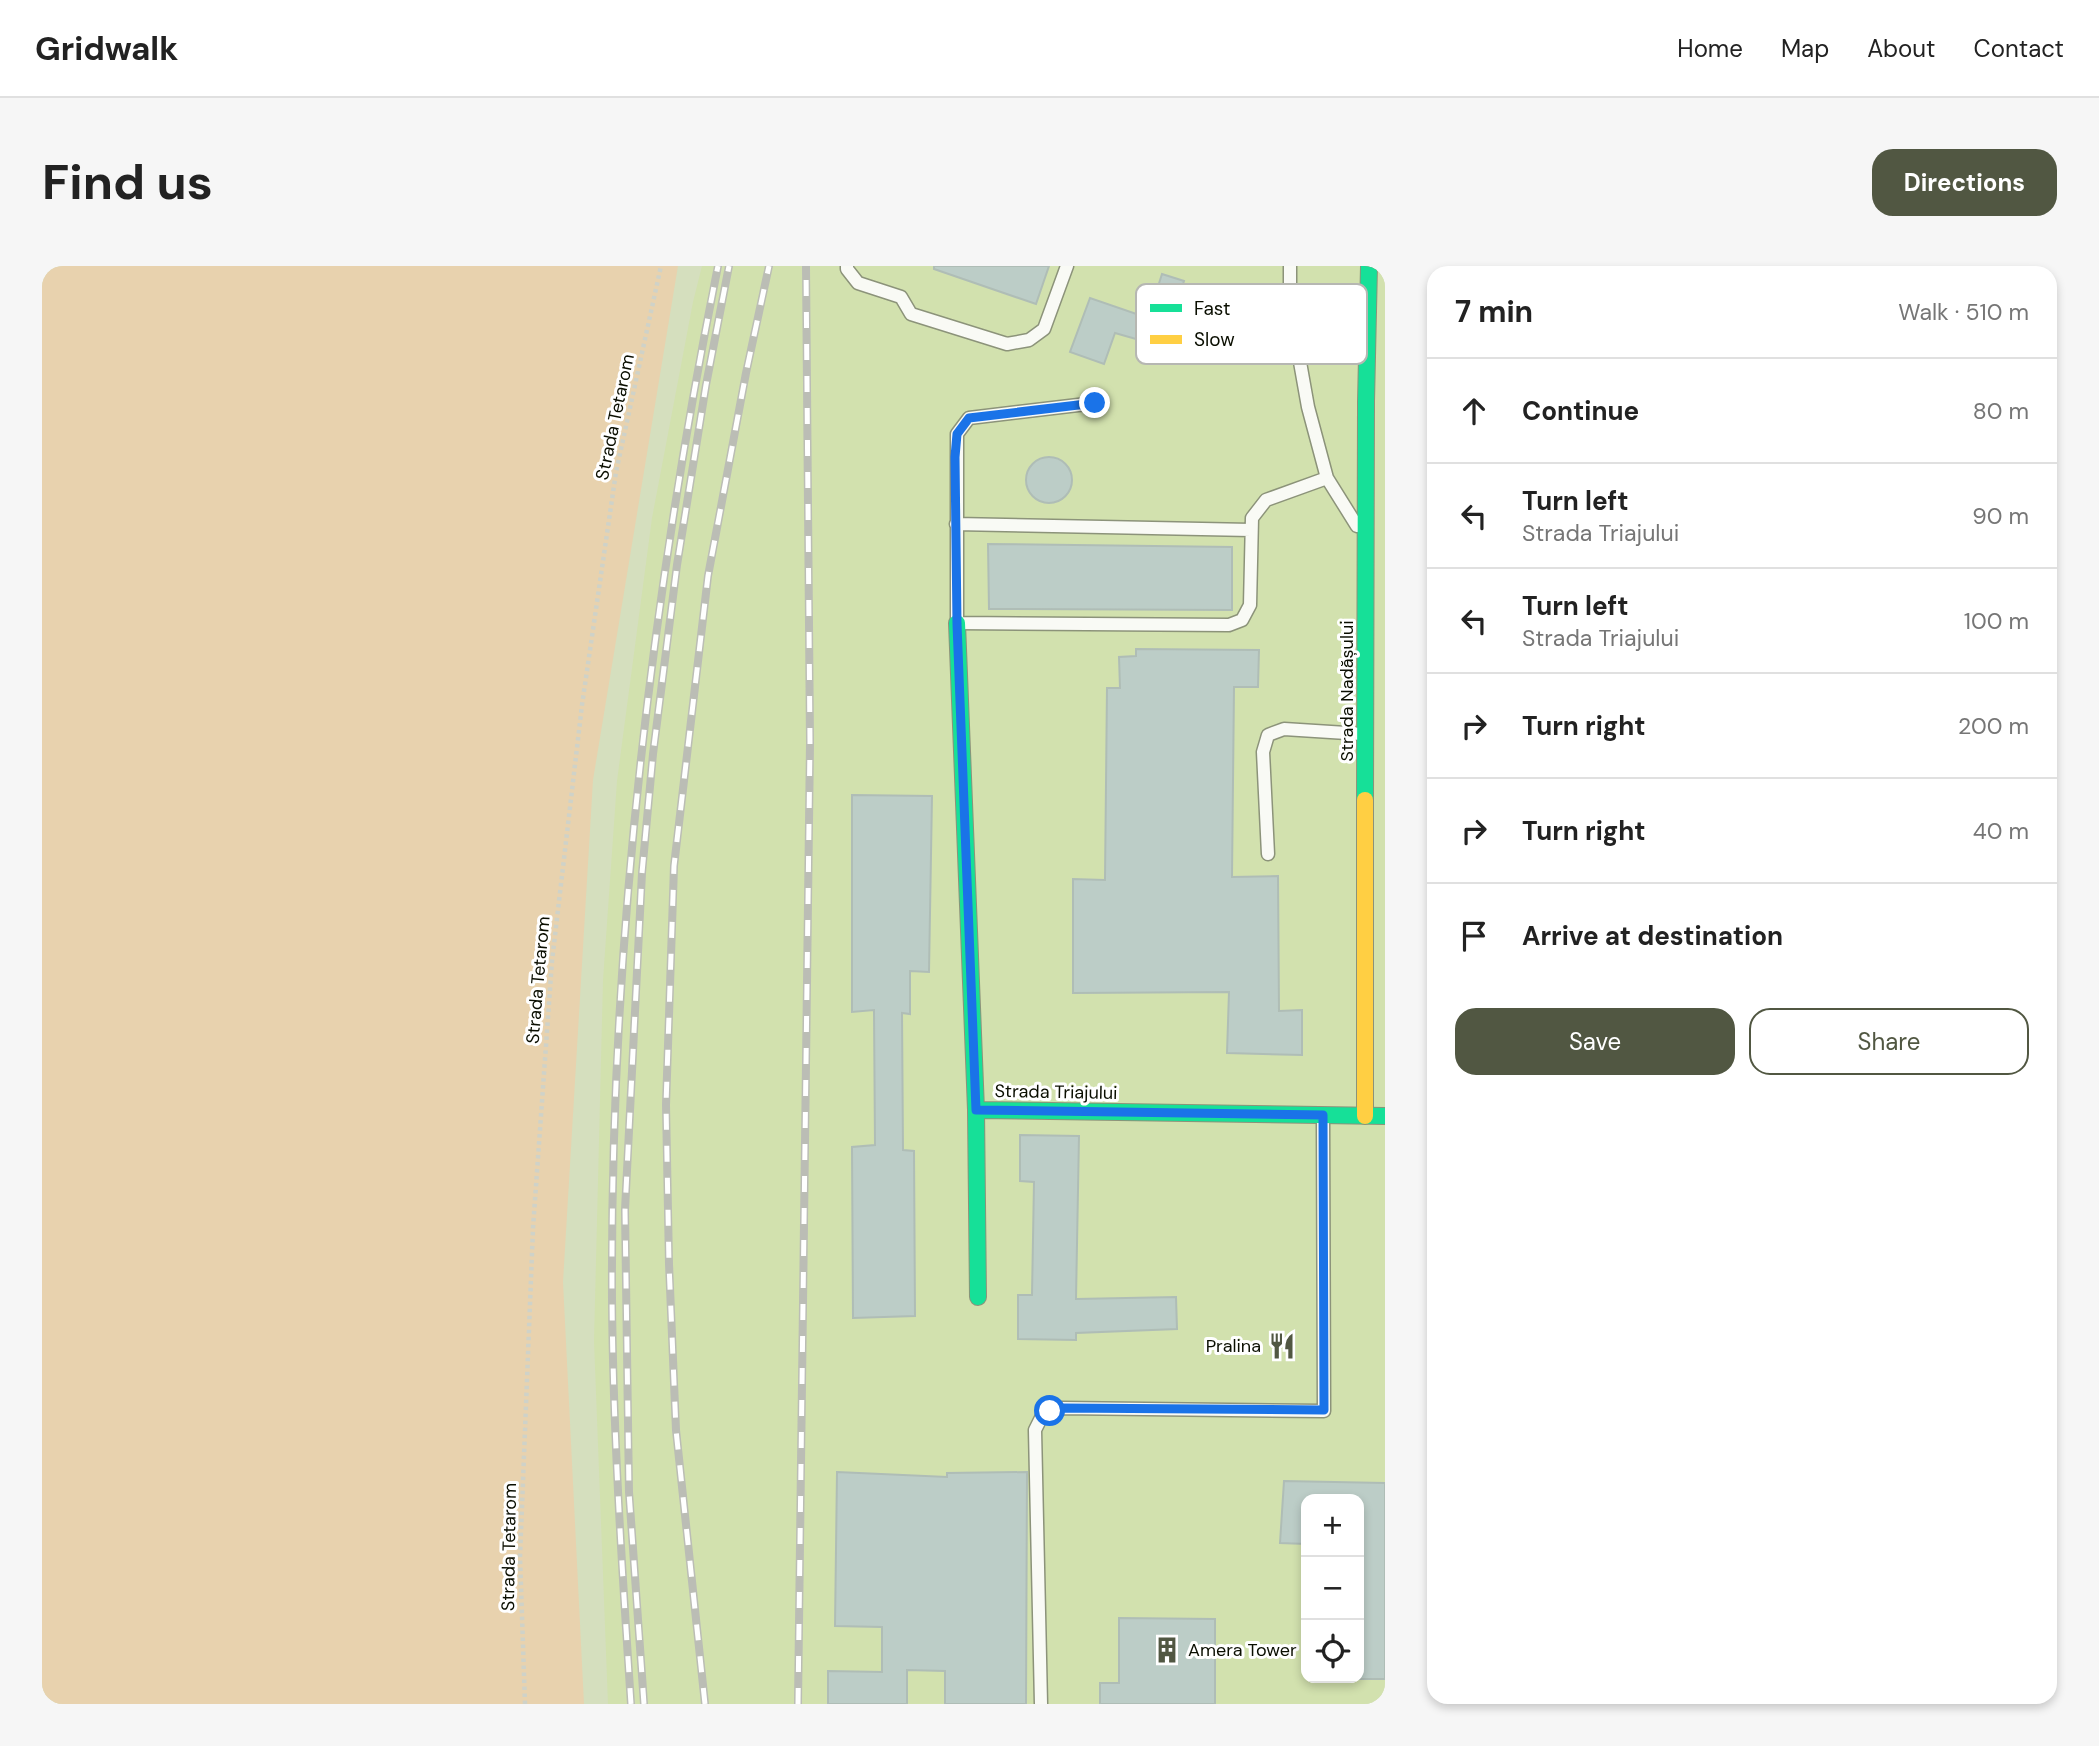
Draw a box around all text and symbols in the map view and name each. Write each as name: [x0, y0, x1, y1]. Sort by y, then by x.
text: Gridwalk: [35, 27, 178, 70]
text: Home: [1677, 33, 1743, 64]
text: Map: [1781, 33, 1829, 64]
text: About: [1867, 33, 1936, 64]
text: Contact: [1974, 33, 2064, 64]
button: Directions: [1872, 149, 2057, 216]
text: Find us: [42, 150, 213, 214]
legend: [1136, 284, 1367, 364]
text: 7 min: [1455, 292, 1533, 331]
text: Fast: [1194, 296, 1230, 321]
text: Walk · 510 m: [1898, 297, 2029, 327]
text: Slow: [1194, 327, 1235, 352]
street label: Strada Tetarom: [590, 352, 640, 482]
route end: [1079, 387, 1110, 418]
icon: ahead: [1455, 392, 1493, 430]
text: Continue: [1522, 394, 1639, 428]
text: 80 m: [1973, 396, 2029, 426]
text: Turn left: [1522, 484, 1629, 518]
icon: left: [1455, 497, 1493, 535]
text: 90 m: [1972, 501, 2029, 531]
text: Strada Triajului: [1522, 518, 1679, 548]
text: Turn left: [1522, 589, 1629, 623]
icon: left: [1455, 602, 1493, 640]
text: 100 m: [1964, 606, 2029, 636]
street label: Strada Nadășului: [1335, 620, 1359, 762]
text: Strada Triajului: [1522, 623, 1679, 653]
icon: right: [1455, 707, 1493, 745]
text: Turn right: [1522, 709, 1646, 743]
text: 200 m: [1958, 711, 2029, 741]
icon: right: [1455, 812, 1493, 850]
text: Turn right: [1522, 814, 1646, 848]
text: 40 m: [1973, 816, 2029, 846]
street label: Strada Tetarom: [520, 915, 556, 1045]
icon: arrive: [1455, 917, 1493, 955]
text: Arrive at destination: [1522, 919, 1783, 953]
button: Save: [1455, 1008, 1735, 1075]
button: Share: [1749, 1008, 2029, 1075]
street label: Strada Triajului: [994, 1079, 1118, 1105]
restaurant icon: Pralina: [1267, 1331, 1297, 1361]
place label: Pralina: [1206, 1334, 1261, 1358]
route start: [1034, 1395, 1065, 1426]
street label: Strada Tetarom: [496, 1483, 522, 1611]
map controls: [1301, 1494, 1364, 1683]
button: +: [1301, 1494, 1364, 1557]
button: −: [1301, 1557, 1364, 1620]
button: locate: [1301, 1620, 1364, 1683]
building icon: Amera Tower: [1152, 1635, 1182, 1665]
place label: Amera Tower: [1188, 1638, 1297, 1662]

